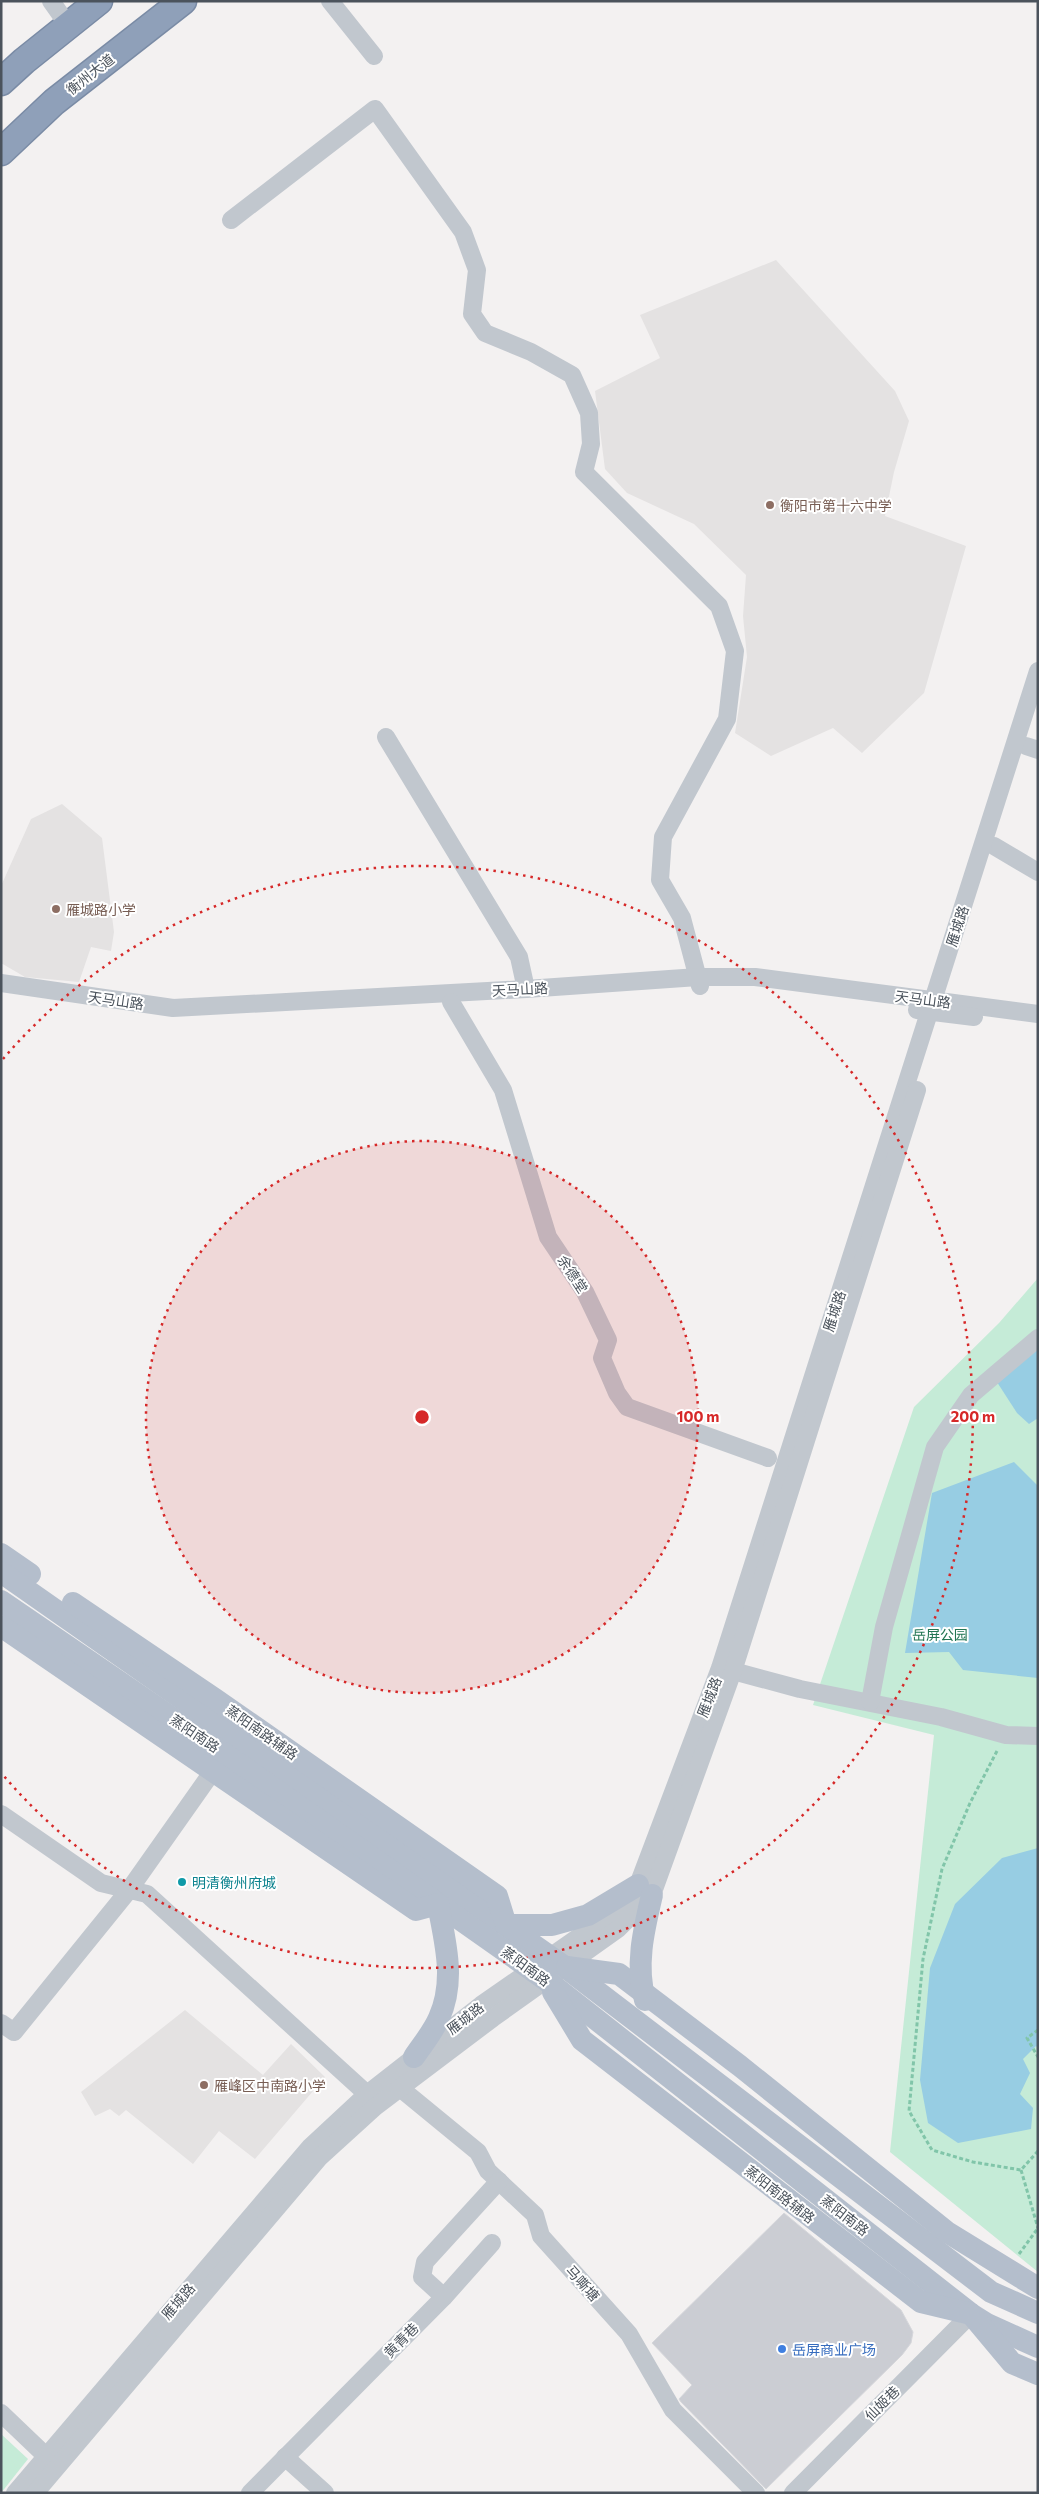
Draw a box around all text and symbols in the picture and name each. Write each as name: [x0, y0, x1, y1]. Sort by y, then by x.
street label: 衡州大道: [63, 50, 117, 98]
place label: 衡阳市第十六中学: [780, 497, 892, 514]
marker: 衡阳市第十六中学: [764, 499, 776, 511]
place label: 雁城路小学: [66, 901, 136, 918]
marker: 雁城路小学: [50, 903, 62, 915]
street label: 雁城路: [942, 903, 972, 949]
street label: 天马山路: [492, 979, 548, 999]
street label: 天马山路: [894, 987, 952, 1011]
street label: 天马山路: [87, 988, 145, 1012]
street label: 余德堂: [554, 1252, 592, 1296]
street label: 雁城路: [819, 1288, 849, 1334]
text: 100 m: [677, 1407, 719, 1425]
text: 200 m: [951, 1407, 995, 1425]
centre of rings: [413, 1408, 431, 1426]
park label: 岳屏公园: [912, 1626, 968, 1643]
street label: 雁城路: [694, 1674, 724, 1720]
street label: 蒸阳南路辅路: [223, 1701, 301, 1763]
street label: 蒸阳南路: [167, 1710, 223, 1756]
place label: 明清衡州府城: [192, 1874, 276, 1891]
marker: 明清衡州府城: [176, 1876, 188, 1888]
street label: 蒸阳南路: [498, 1943, 554, 1989]
street label: 雁城路: [443, 1998, 487, 2038]
place label: 雁峰区中南路小学: [214, 2077, 326, 2094]
marker: 雁峰区中南路小学: [198, 2079, 210, 2091]
street label: 蒸阳南路辅路: [742, 2161, 818, 2227]
street label: 蒸阳南路: [818, 2191, 872, 2239]
street label: 马嘶塘: [563, 2262, 603, 2304]
street label: 雁城路: [158, 2280, 198, 2322]
street label: 黄青巷: [380, 2319, 422, 2361]
place label: 岳屏商业广场: [792, 2341, 876, 2358]
marker: 岳屏商业广场: [776, 2343, 788, 2355]
street label: 仙姬巷: [861, 2382, 903, 2424]

